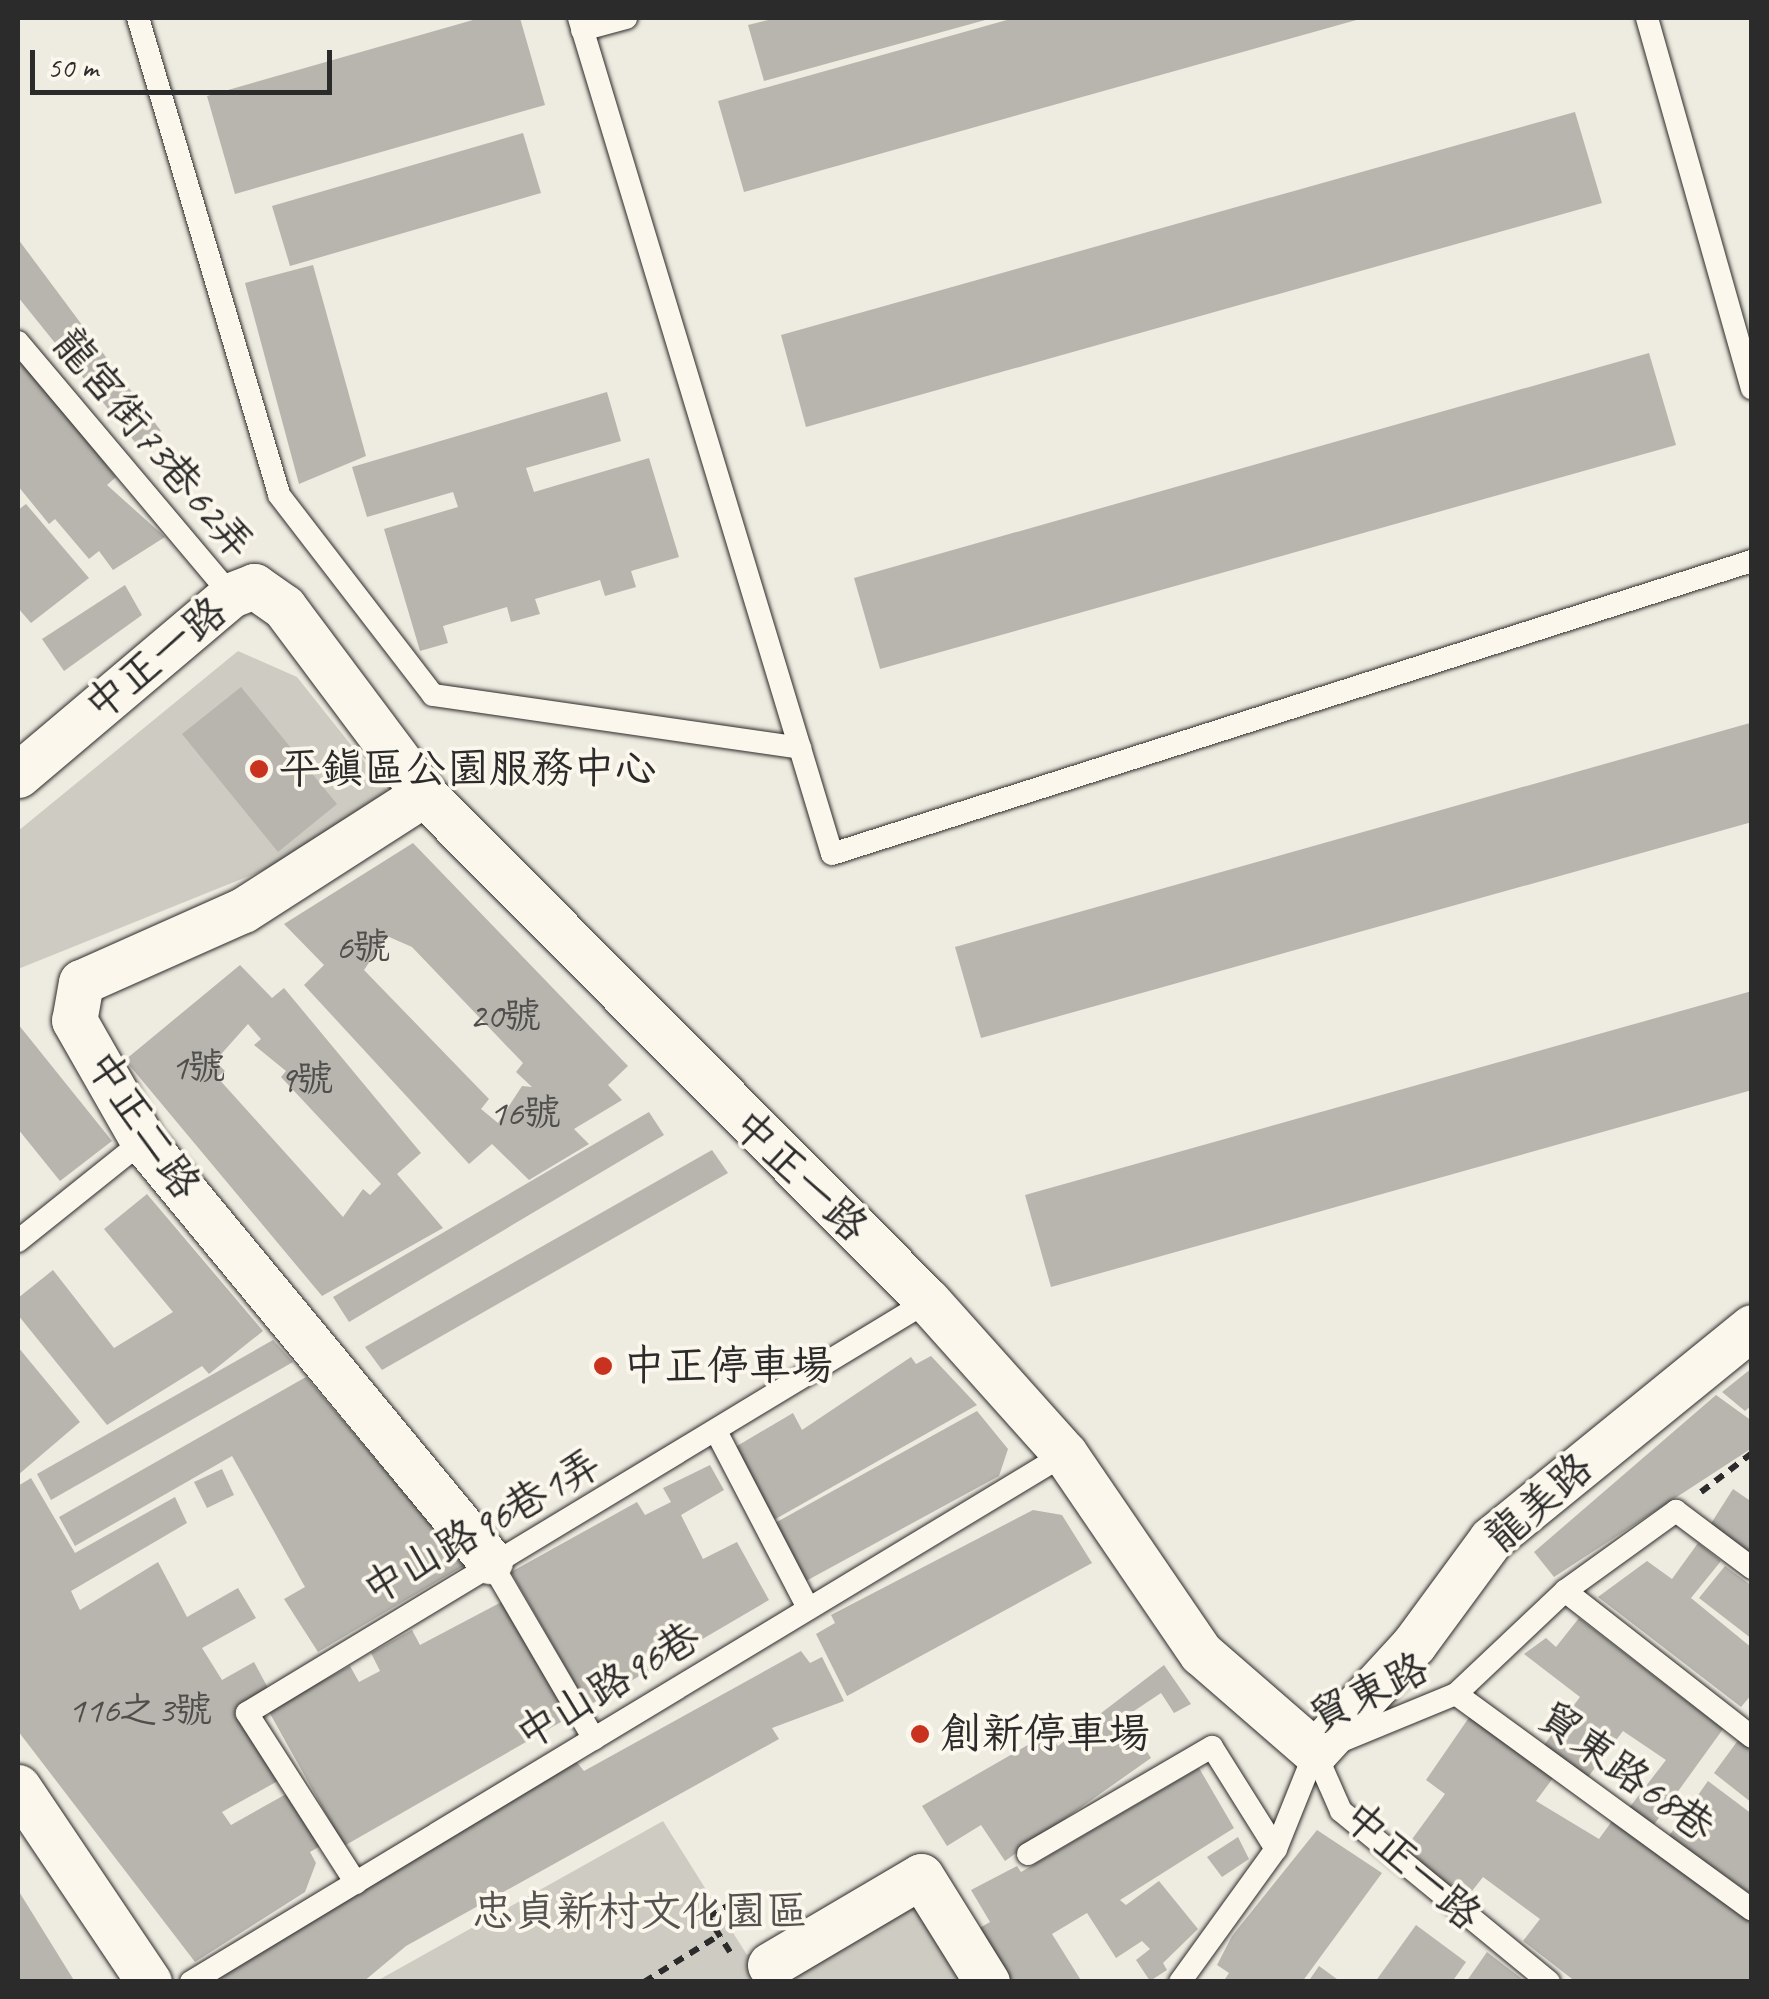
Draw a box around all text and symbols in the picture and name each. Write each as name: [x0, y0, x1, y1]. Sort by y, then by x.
scale bar: [35, 30, 338, 92]
text: 50 m: [47, 48, 98, 86]
street label: 龍宮街73巷62弄: [42, 318, 264, 570]
street label: 中正一路: [75, 587, 237, 731]
place label: 平鎮區公園服務中心: [279, 744, 657, 794]
marker: 平鎮區公園服務中心: [248, 758, 270, 780]
house number: 6號: [335, 924, 391, 970]
house number: 20號: [469, 993, 541, 1039]
street label: 中正二路: [75, 1041, 211, 1209]
house number: 1號: [170, 1044, 226, 1090]
house number: 9號: [278, 1056, 334, 1102]
house number: 16號: [489, 1090, 561, 1136]
street label: 中正一路: [722, 1100, 878, 1252]
place label: 中正停車場: [623, 1341, 833, 1391]
marker: 中正停車場: [592, 1355, 614, 1377]
street label: 中山路96巷1弄: [354, 1439, 610, 1615]
street label: 龍美路: [1475, 1443, 1603, 1563]
street label: 中山路96巷: [507, 1611, 709, 1761]
street label: 貿東路: [1301, 1643, 1437, 1743]
house number: 116之3號: [68, 1687, 212, 1733]
street label: 貿東路68巷: [1528, 1691, 1724, 1853]
place label: 創新停車場: [940, 1709, 1150, 1759]
marker: 創新停車場: [909, 1723, 931, 1745]
street label: 中正一路: [1333, 1791, 1491, 1941]
park label: 忠貞新村文化園區: [472, 1887, 808, 1937]

